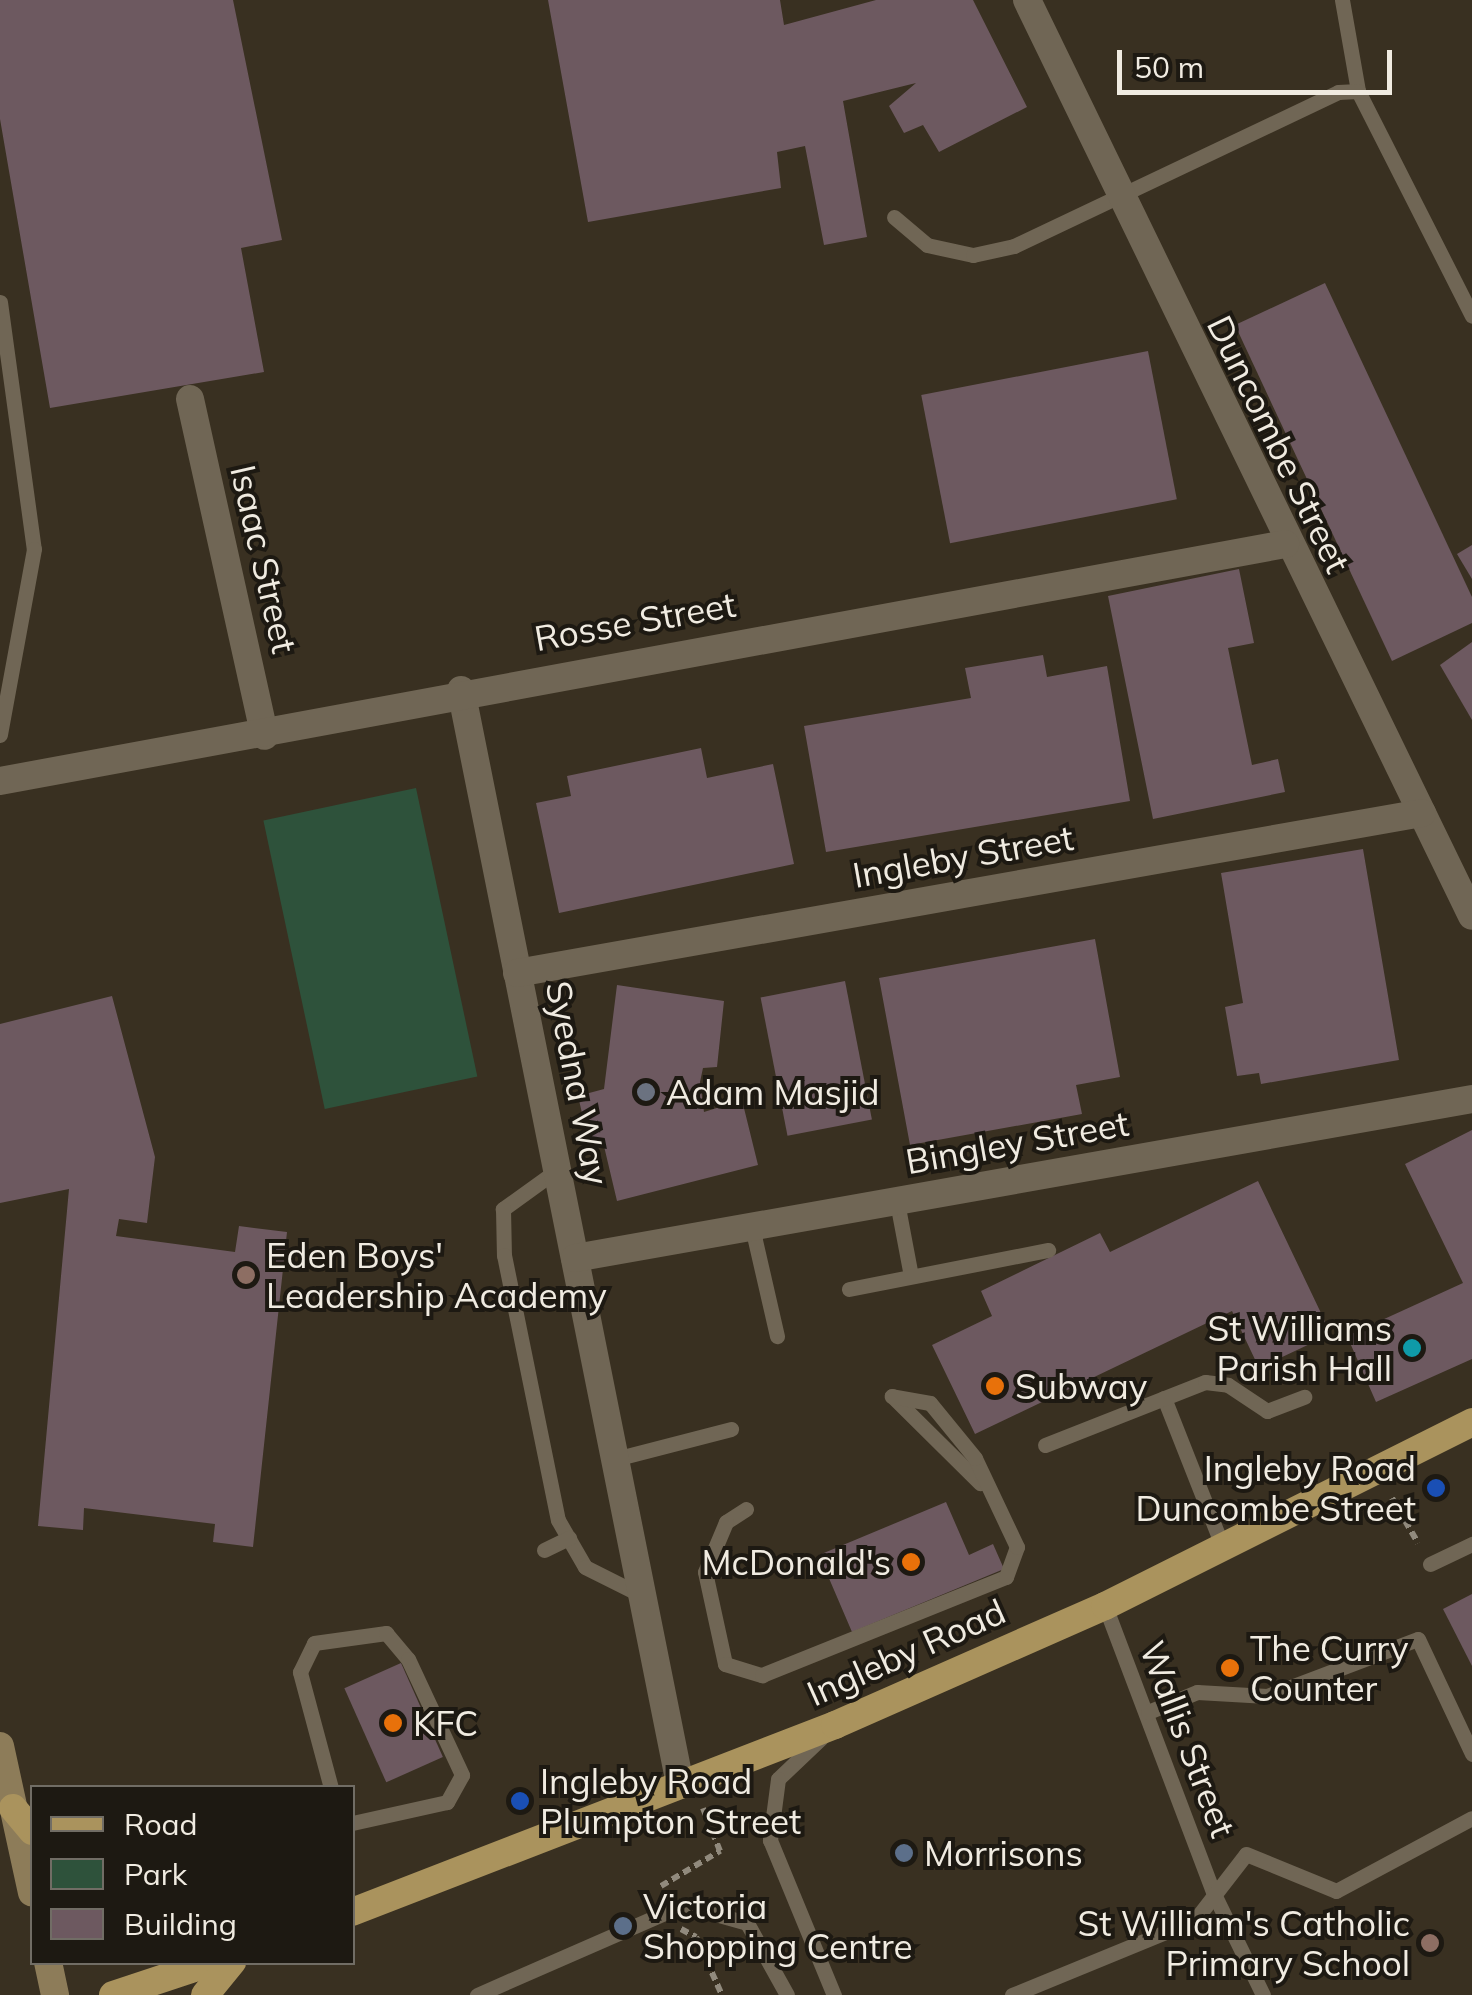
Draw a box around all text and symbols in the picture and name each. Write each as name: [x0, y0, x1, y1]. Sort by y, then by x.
scale bar: [1122, 30, 1397, 92]
text: 50 m: [1134, 48, 1204, 86]
street label: Duncombe Street: [1199, 309, 1359, 579]
street label: Isaac Street: [222, 461, 306, 657]
street label: Rosse Street: [531, 583, 739, 659]
street label: Ingleby Street: [849, 816, 1077, 896]
street label: Syedna Way: [538, 977, 618, 1189]
place label: Adam Masjid: [666, 1071, 879, 1113]
marker: Adam Masjid: [635, 1081, 657, 1103]
street label: Bingley Street: [902, 1102, 1132, 1182]
place label: Eden Boys' Leadership Academy: [266, 1234, 607, 1316]
marker: Eden Boys' Leadership Academy: [235, 1264, 257, 1286]
place label: St Williams Parish Hall: [1208, 1307, 1392, 1389]
marker: St Williams Parish Hall: [1401, 1337, 1423, 1359]
place label: Subway: [1015, 1365, 1147, 1407]
marker: Subway: [984, 1375, 1006, 1397]
place label: Ingleby Road Duncombe Street: [1135, 1447, 1416, 1529]
marker: Ingleby Road Duncombe Street: [1425, 1477, 1447, 1499]
place label: McDonald's: [702, 1541, 891, 1583]
marker: McDonald's: [900, 1551, 922, 1573]
street label: Ingleby Road: [800, 1590, 1012, 1714]
place label: The Curry Counter: [1250, 1627, 1409, 1709]
street label: Wallis Street: [1131, 1635, 1245, 1843]
marker: The Curry Counter: [1219, 1657, 1241, 1679]
place label: KFC: [413, 1702, 478, 1744]
marker: KFC: [382, 1712, 404, 1734]
place label: Ingleby Road Plumpton Street: [540, 1760, 801, 1842]
legend: [30, 1785, 355, 1965]
marker: Ingleby Road Plumpton Street: [509, 1790, 531, 1812]
text: Road: [124, 1805, 198, 1843]
place label: Morrisons: [924, 1832, 1083, 1874]
marker: Morrisons: [893, 1842, 915, 1864]
text: Park: [124, 1855, 187, 1893]
place label: Victoria Shopping Centre: [643, 1885, 912, 1967]
place label: St William's Catholic Primary School: [1078, 1902, 1410, 1984]
text: Building: [124, 1905, 237, 1943]
marker: Victoria Shopping Centre: [612, 1915, 634, 1937]
marker: St William's Catholic Primary School: [1419, 1932, 1441, 1954]

